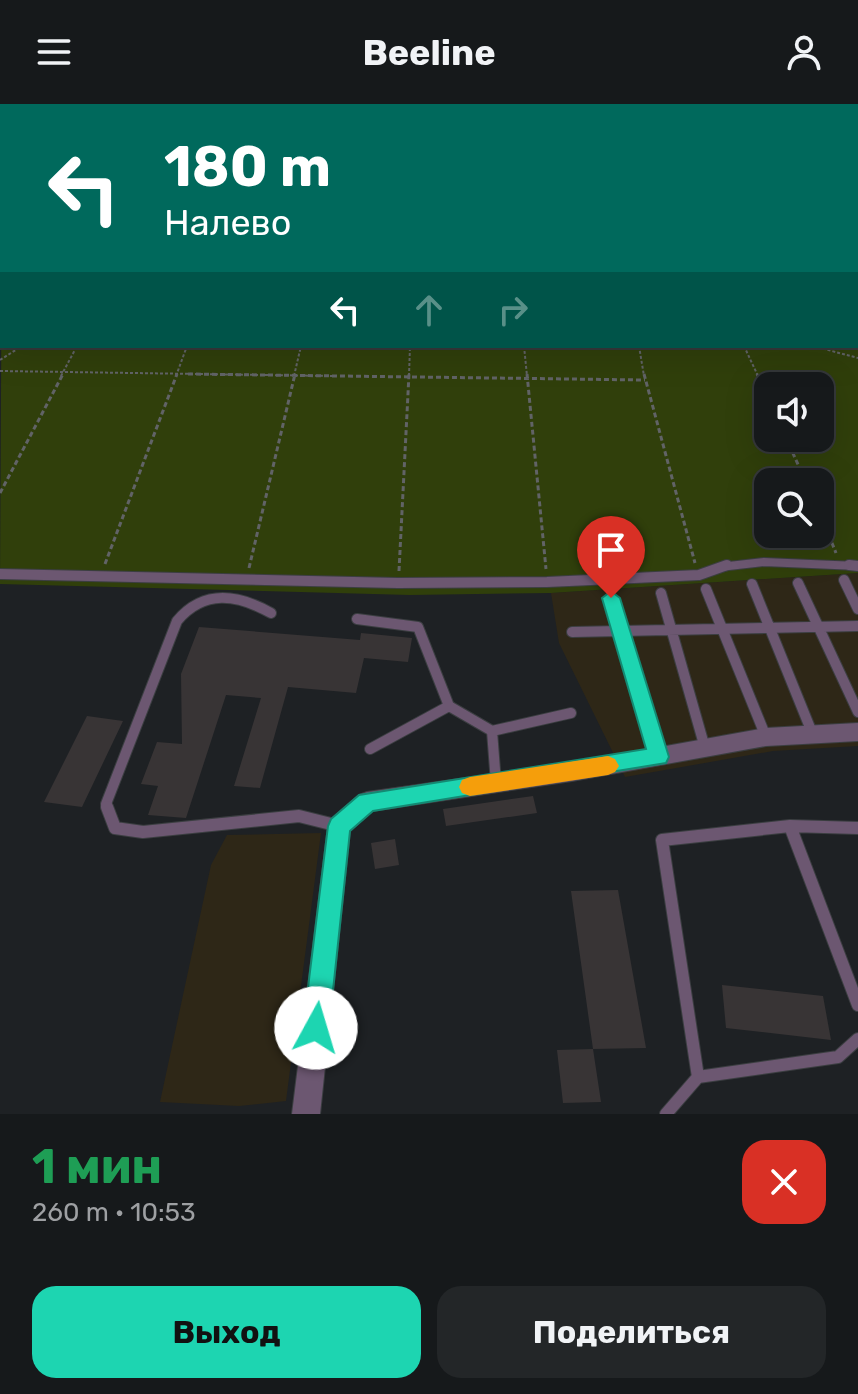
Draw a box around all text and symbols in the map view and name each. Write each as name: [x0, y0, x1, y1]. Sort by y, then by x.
icon: menu: [32, 30, 76, 74]
icon: person: [782, 30, 826, 74]
text: Beeline: [362, 31, 496, 74]
text: 180 m: [164, 134, 331, 200]
icon: left: [32, 136, 136, 240]
text: Налево: [164, 201, 291, 244]
icon: left: [323, 288, 367, 332]
icon: ahead: [407, 288, 451, 332]
icon: right: [491, 288, 535, 332]
map controls: [754, 372, 834, 548]
button: sound: [754, 372, 834, 452]
button: search: [754, 468, 834, 548]
pin: [577, 516, 645, 598]
icon: arrive: [589, 528, 633, 572]
position arrow: [274, 986, 358, 1070]
text: 1 мин: [32, 1138, 162, 1195]
button: close: [742, 1140, 826, 1224]
text: 260 m · 10:53: [32, 1197, 196, 1228]
button: Выход: [32, 1286, 421, 1378]
button: Поделиться: [437, 1286, 826, 1378]

